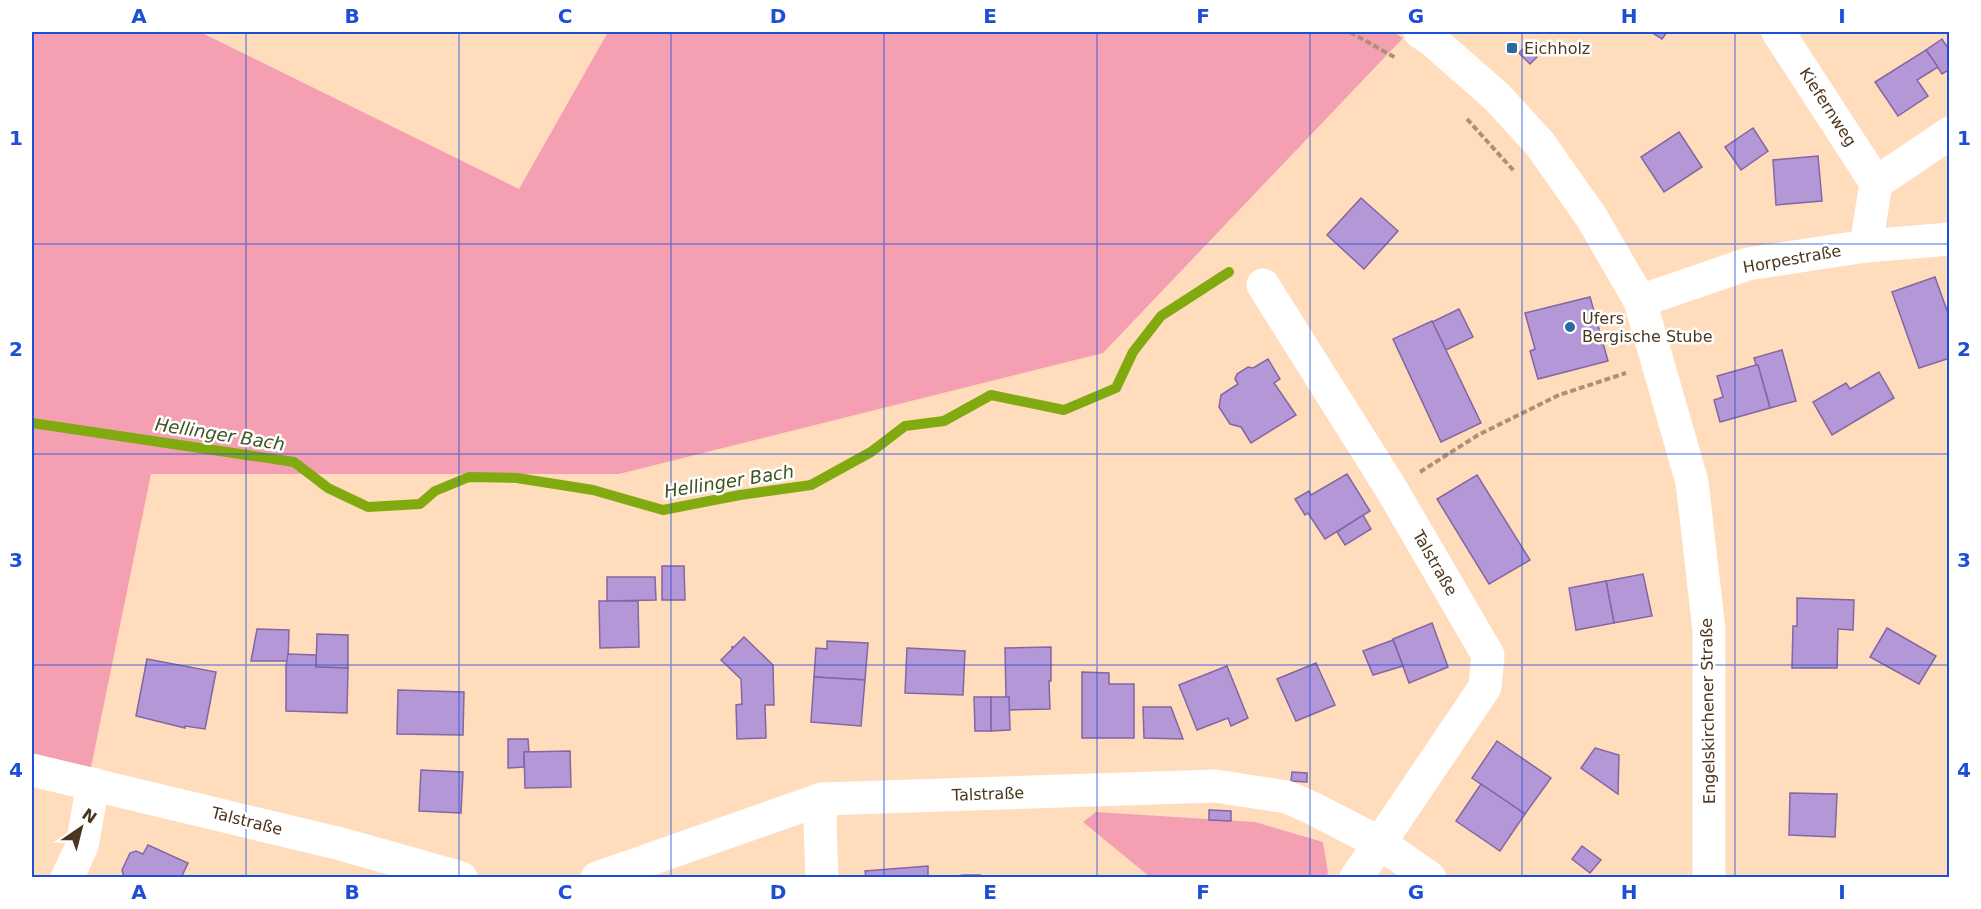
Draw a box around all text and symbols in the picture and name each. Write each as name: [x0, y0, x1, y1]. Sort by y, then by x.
text: A: [131, 4, 147, 28]
text: B: [344, 4, 360, 28]
text: C: [558, 4, 572, 28]
text: D: [770, 4, 786, 28]
text: E: [983, 4, 997, 28]
text: F: [1196, 4, 1210, 28]
text: G: [1408, 4, 1424, 28]
text: H: [1621, 4, 1637, 28]
text: I: [1838, 4, 1846, 28]
place label: Eichholz: [1524, 39, 1590, 58]
marker: Eichholz: [1505, 41, 1519, 55]
street label: Kiefernweg: [1796, 64, 1860, 150]
text: 1: [9, 126, 23, 150]
text: 1: [1957, 126, 1971, 150]
street label: Horpestraße: [1741, 241, 1843, 277]
place label: Ufers Bergische Stube: [1582, 309, 1713, 346]
marker: Ufers Bergische Stube: [1563, 320, 1577, 334]
text: 2: [9, 337, 23, 361]
text: 2: [1957, 337, 1971, 361]
water label: Hellinger Bach: [154, 413, 286, 455]
water label: Hellinger Bach: [663, 460, 795, 502]
street label: Talstraße: [1408, 526, 1461, 599]
text: 3: [9, 548, 23, 572]
text: 3: [1957, 548, 1971, 572]
street label: Engelskirchener Straße: [1697, 618, 1719, 804]
text: 4: [9, 758, 23, 782]
text: 4: [1957, 758, 1971, 782]
street label: Talstraße: [951, 783, 1024, 805]
north arrow: [51, 798, 111, 858]
street label: Talstraße: [209, 803, 284, 839]
text: N: [78, 805, 100, 828]
text: A: [131, 880, 147, 904]
text: B: [344, 880, 360, 904]
text: C: [558, 880, 572, 904]
text: D: [770, 880, 786, 904]
text: E: [983, 880, 997, 904]
text: F: [1196, 880, 1210, 904]
text: G: [1408, 880, 1424, 904]
text: H: [1621, 880, 1637, 904]
text: I: [1838, 880, 1846, 904]

